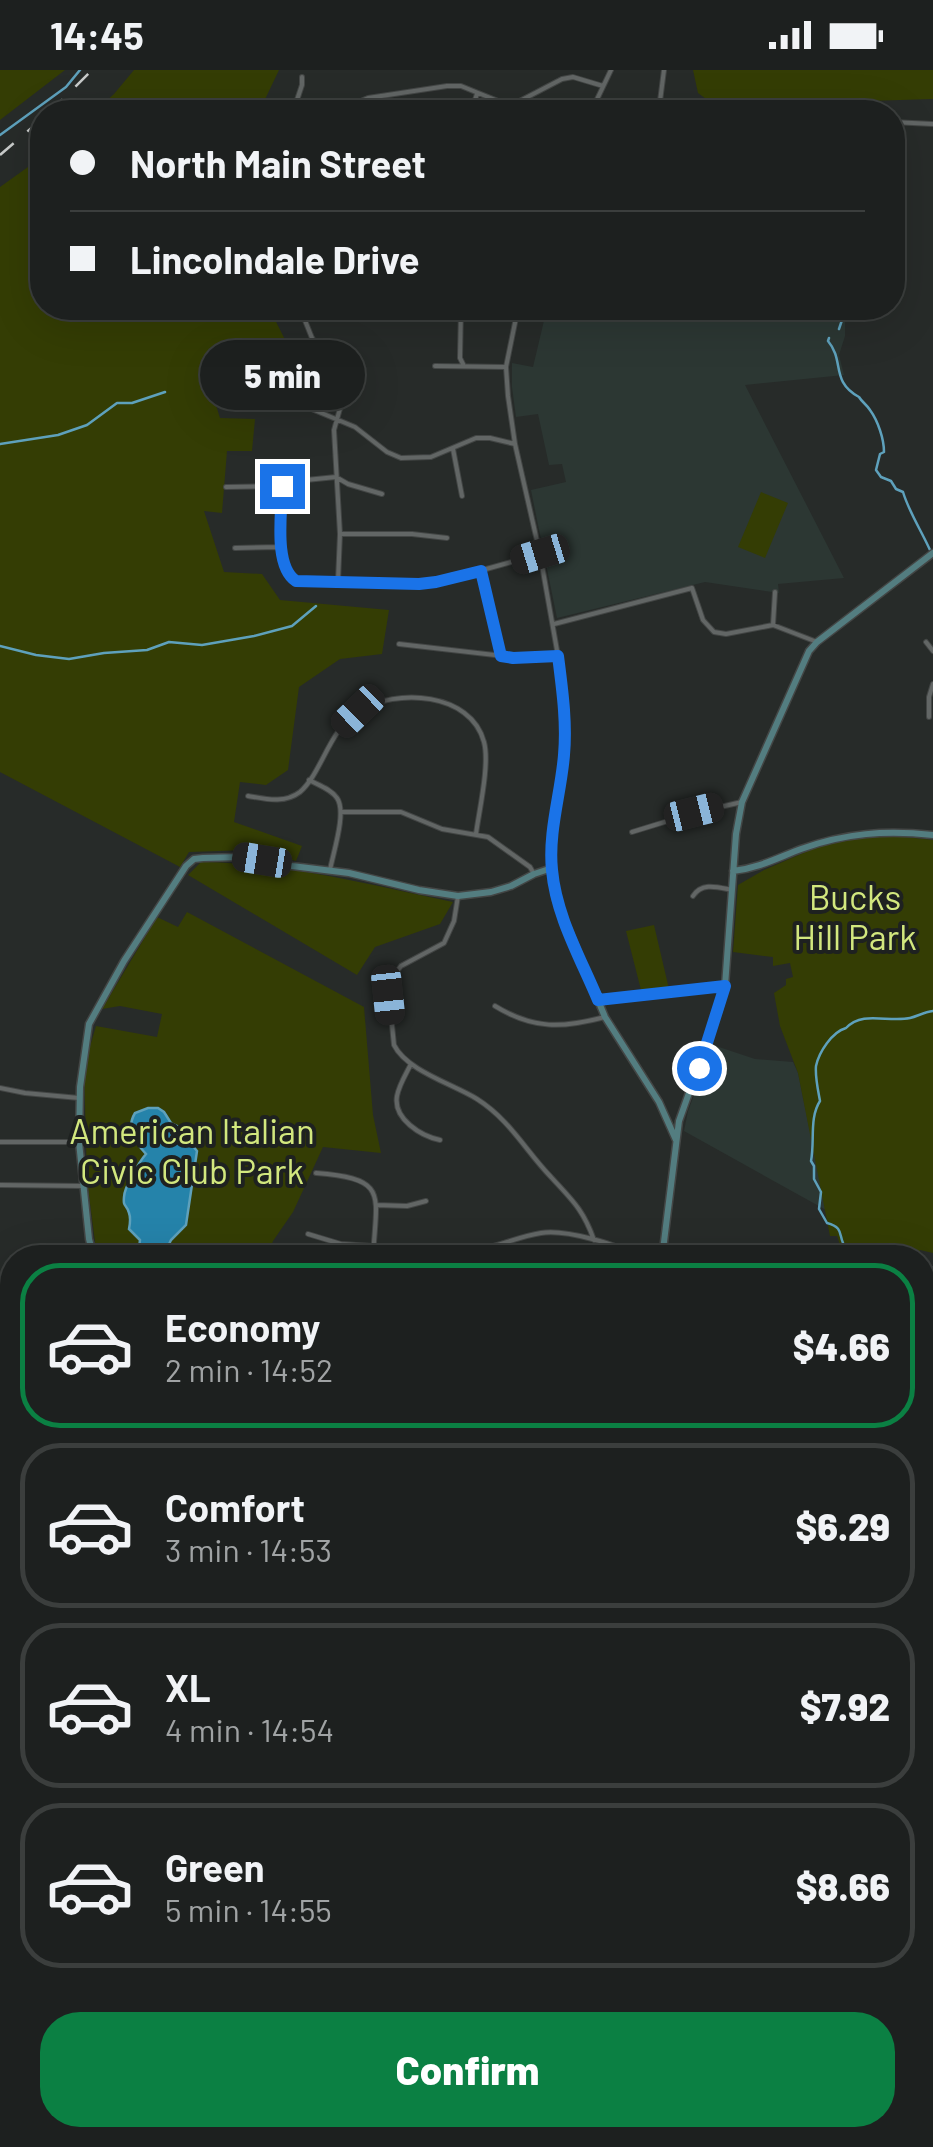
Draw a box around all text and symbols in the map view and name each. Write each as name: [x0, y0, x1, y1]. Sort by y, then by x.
text: 14:45: [50, 12, 144, 58]
text: North Main Street: [130, 140, 426, 186]
text: Lincolndale Drive: [130, 236, 420, 282]
callout: 5 min: [200, 341, 364, 411]
text: 5 min: [244, 356, 321, 394]
route end: [260, 464, 305, 509]
car: [507, 531, 573, 577]
car: [326, 679, 390, 743]
car: [661, 790, 727, 834]
car: [230, 840, 294, 880]
park label: Bucks Hill Park: [793, 875, 917, 957]
car: [370, 964, 406, 1026]
route start: [677, 1046, 722, 1091]
park label: American Italian Civic Club Park: [69, 1109, 315, 1191]
icon: car: [45, 1301, 135, 1391]
text: Economy: [165, 1304, 320, 1350]
text: $4.66: [793, 1323, 890, 1369]
text: 2 min · 14:52: [165, 1350, 333, 1388]
icon: car: [45, 1481, 135, 1571]
text: Comfort: [165, 1484, 305, 1530]
text: $6.29: [795, 1503, 890, 1549]
text: 3 min · 14:53: [165, 1530, 332, 1568]
icon: car: [45, 1661, 135, 1751]
text: XL: [165, 1664, 211, 1710]
text: $7.92: [800, 1683, 890, 1729]
text: 4 min · 14:54: [165, 1710, 334, 1748]
icon: car: [45, 1841, 135, 1931]
text: Green: [165, 1844, 265, 1890]
text: $8.66: [796, 1863, 890, 1909]
text: 5 min · 14:55: [165, 1890, 332, 1928]
button: Confirm: [40, 2012, 895, 2127]

